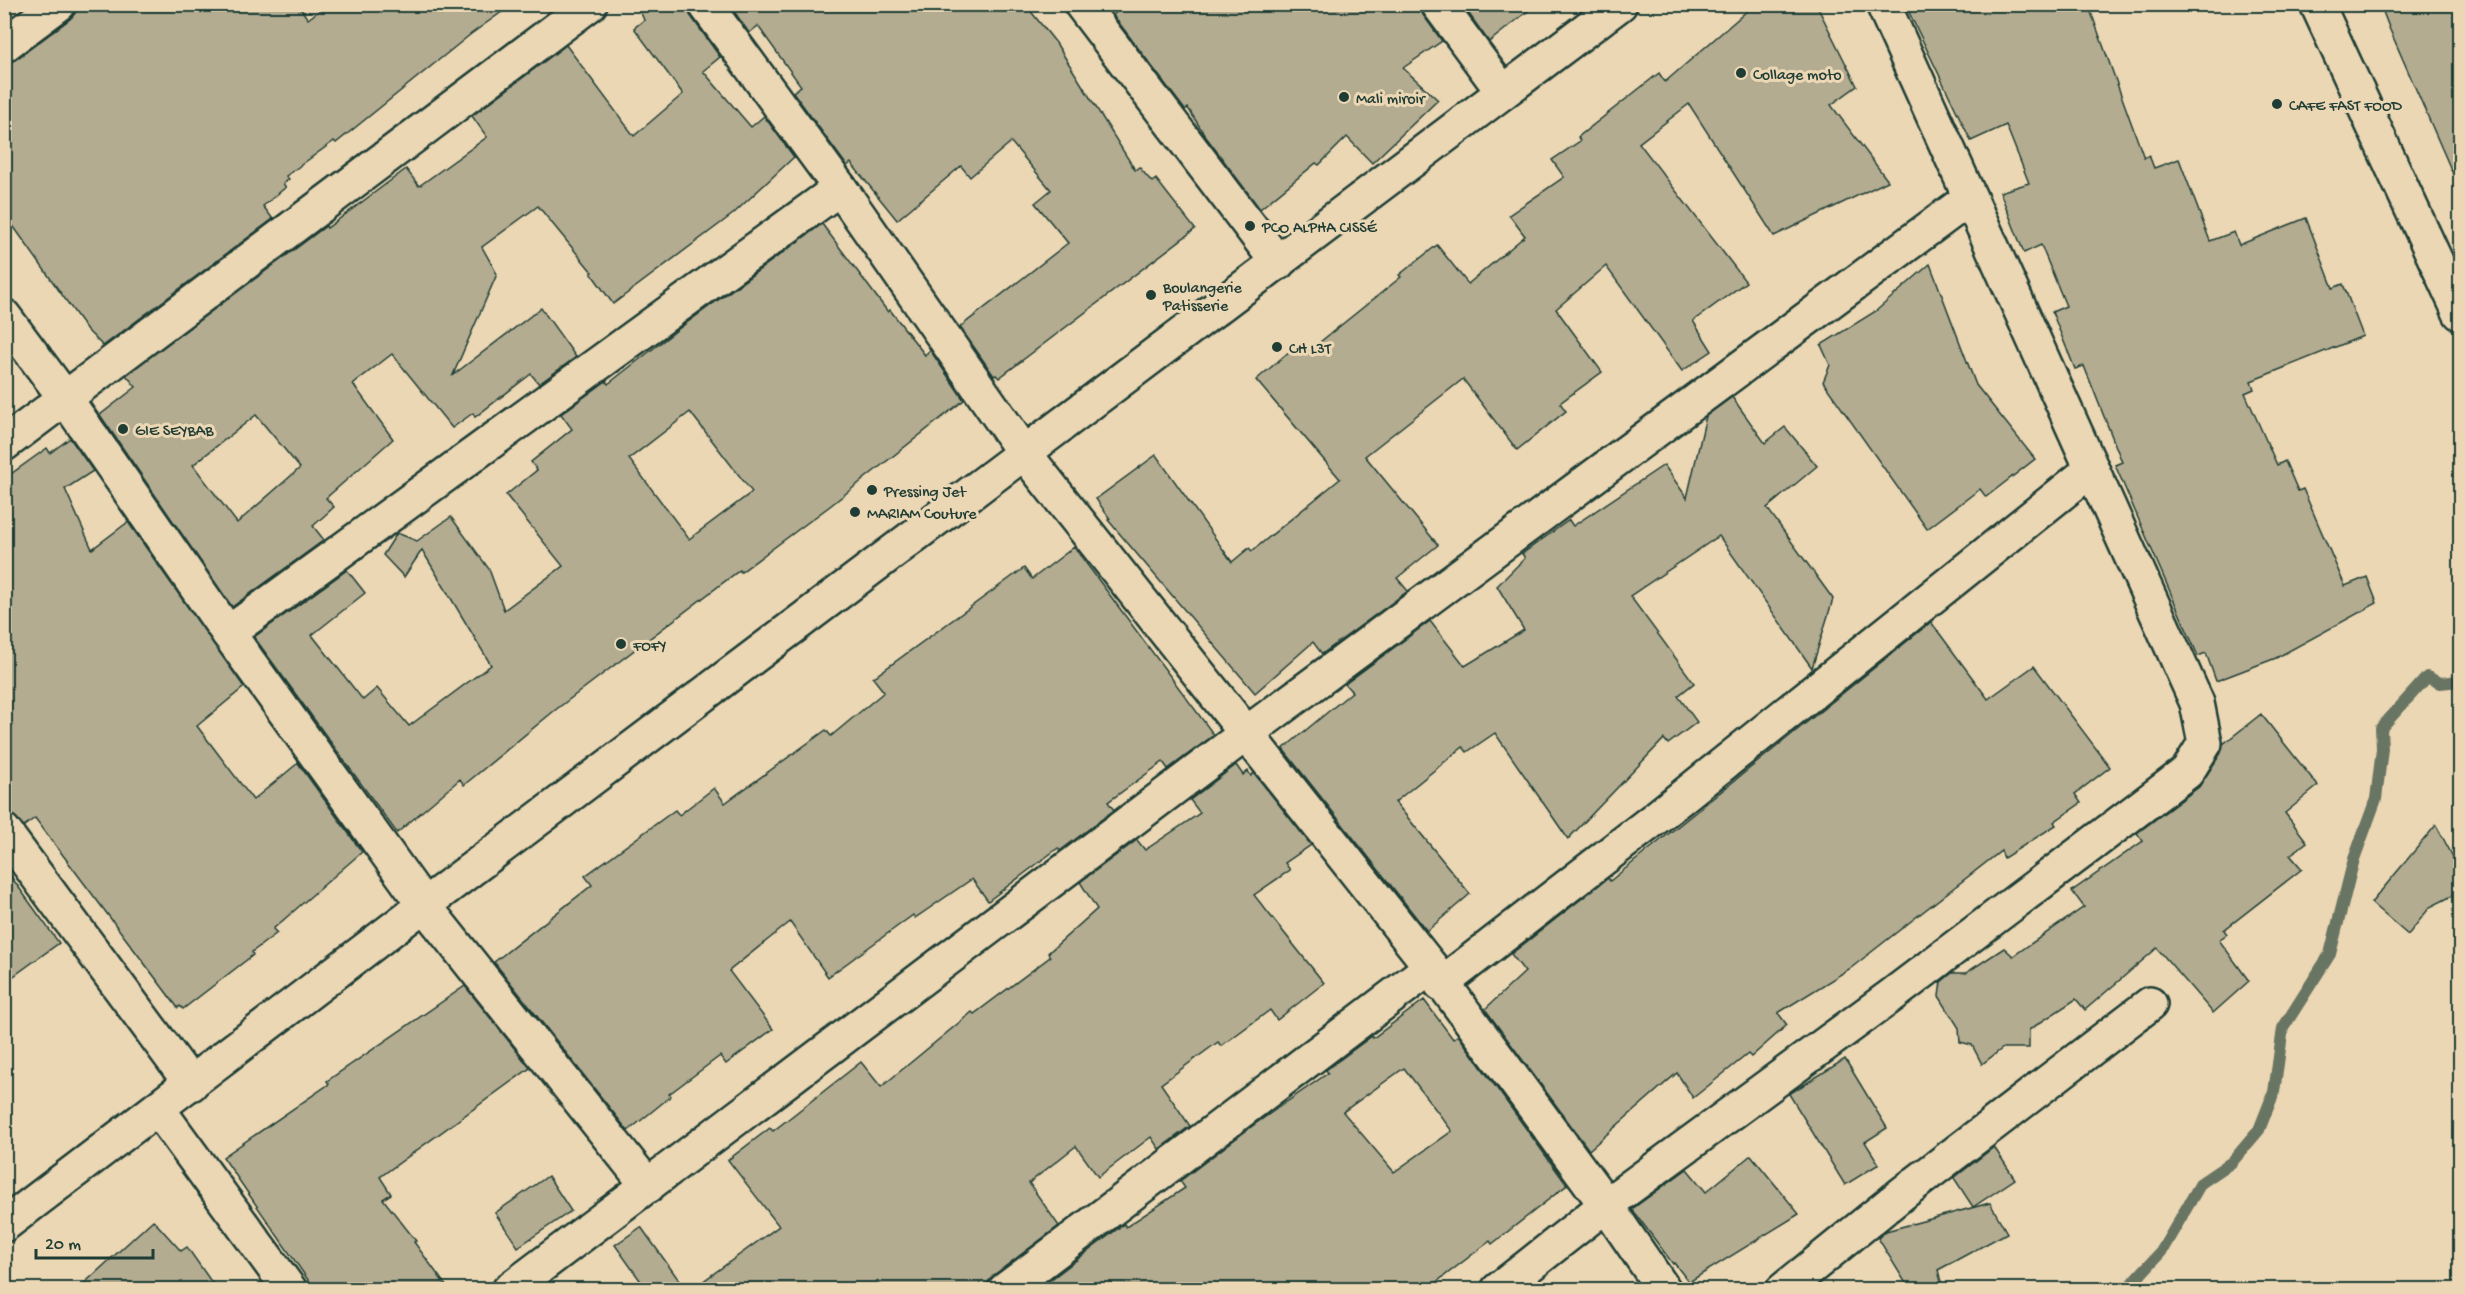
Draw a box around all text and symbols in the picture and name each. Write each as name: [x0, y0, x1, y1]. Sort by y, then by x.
marker: Collage moto: [1734, 66, 1748, 80]
place label: Collage moto: [1753, 67, 1842, 86]
marker: Mali miroir: [1337, 90, 1351, 104]
place label: Mali miroir: [1356, 91, 1426, 110]
marker: CAFE FAST FOOD: [2270, 97, 2284, 111]
place label: CAFE FAST FOOD: [2289, 98, 2403, 117]
marker: PCO ALPHA CISSÉ: [1243, 219, 1257, 233]
place label: PCO ALPHA CISSÉ: [1261, 220, 1378, 239]
place label: Boulangerie Patisserie: [1162, 280, 1242, 317]
marker: Boulangerie Patisserie: [1144, 288, 1158, 302]
marker: CH L3T: [1270, 340, 1284, 354]
place label: CH L3T: [1289, 341, 1332, 360]
marker: GIE SEYBAB: [116, 422, 130, 436]
place label: GIE SEYBAB: [135, 423, 214, 442]
marker: Pressing Jet: [865, 483, 879, 497]
place label: Pressing Jet: [883, 484, 967, 503]
marker: MARIAM Couture: [848, 505, 862, 519]
place label: MARIAM Couture: [867, 506, 977, 525]
marker: FOFY: [614, 637, 628, 651]
place label: FOFY: [632, 638, 666, 657]
scale bar: [36, 1222, 153, 1260]
text: 20 m: [45, 1235, 81, 1256]

